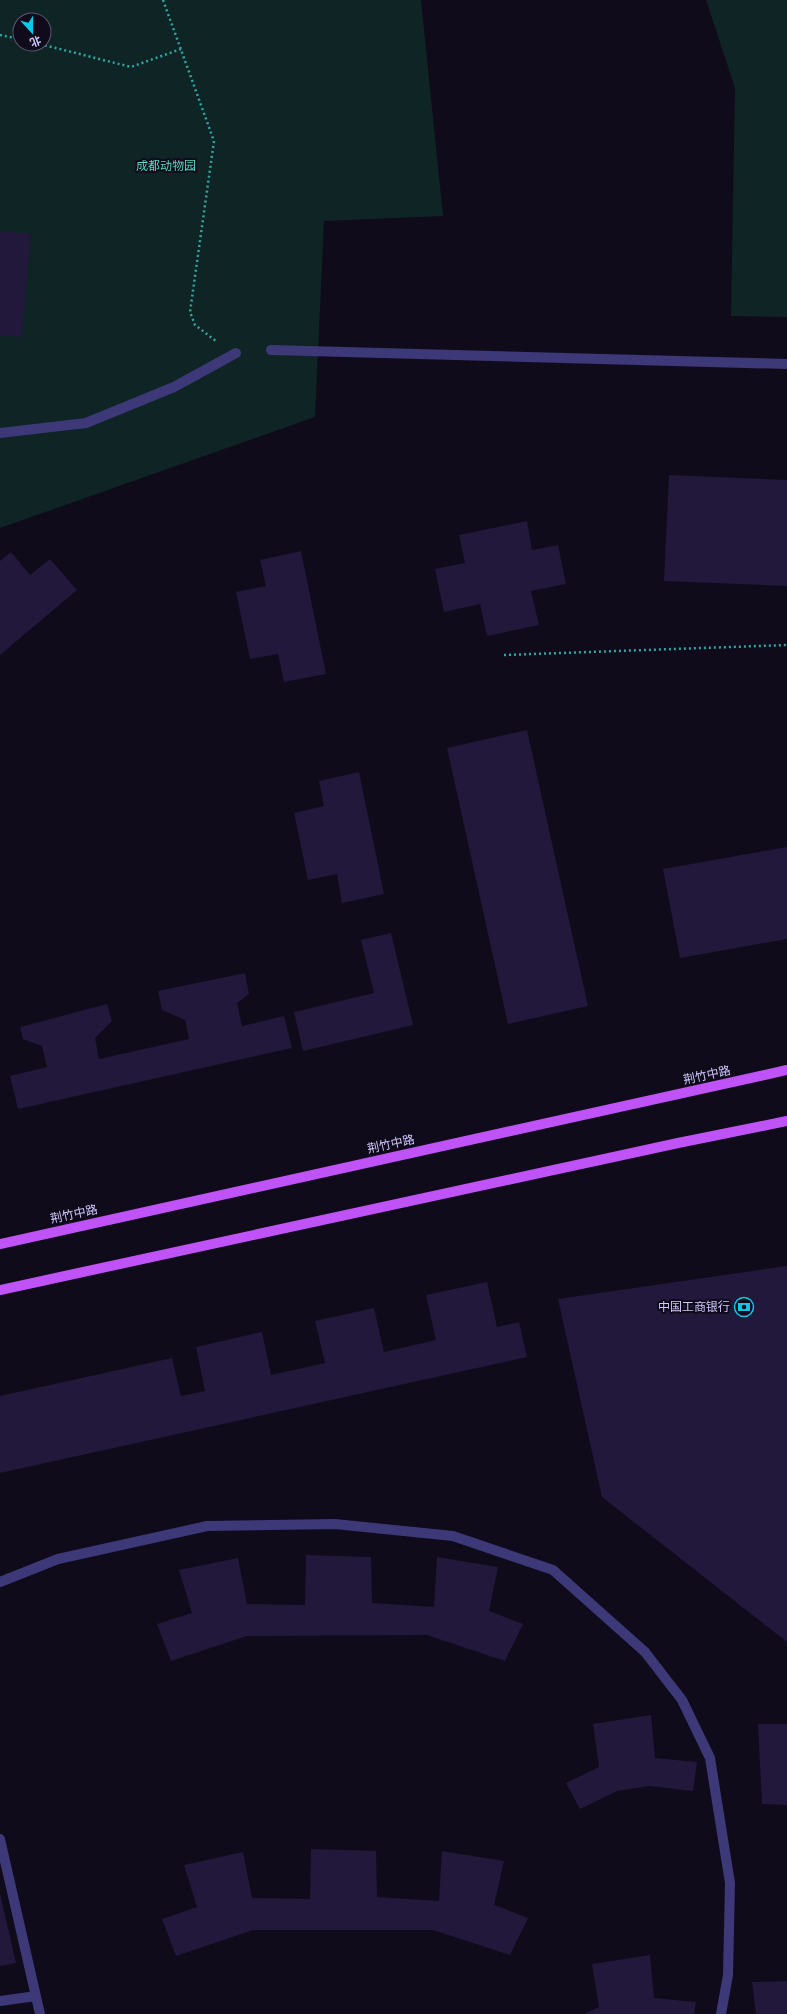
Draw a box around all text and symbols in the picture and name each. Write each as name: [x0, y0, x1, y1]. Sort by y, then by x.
north arrow: [12, 12, 52, 52]
text: 北: [28, 33, 43, 49]
park label: 成都动物园: [136, 159, 196, 173]
street label: 荆竹中路: [682, 1063, 732, 1087]
street label: 荆竹中路: [366, 1132, 416, 1156]
street label: 荆竹中路: [49, 1202, 99, 1226]
bank icon: 中国工商银行: [733, 1296, 755, 1318]
place label: 中国工商银行: [658, 1300, 730, 1314]

